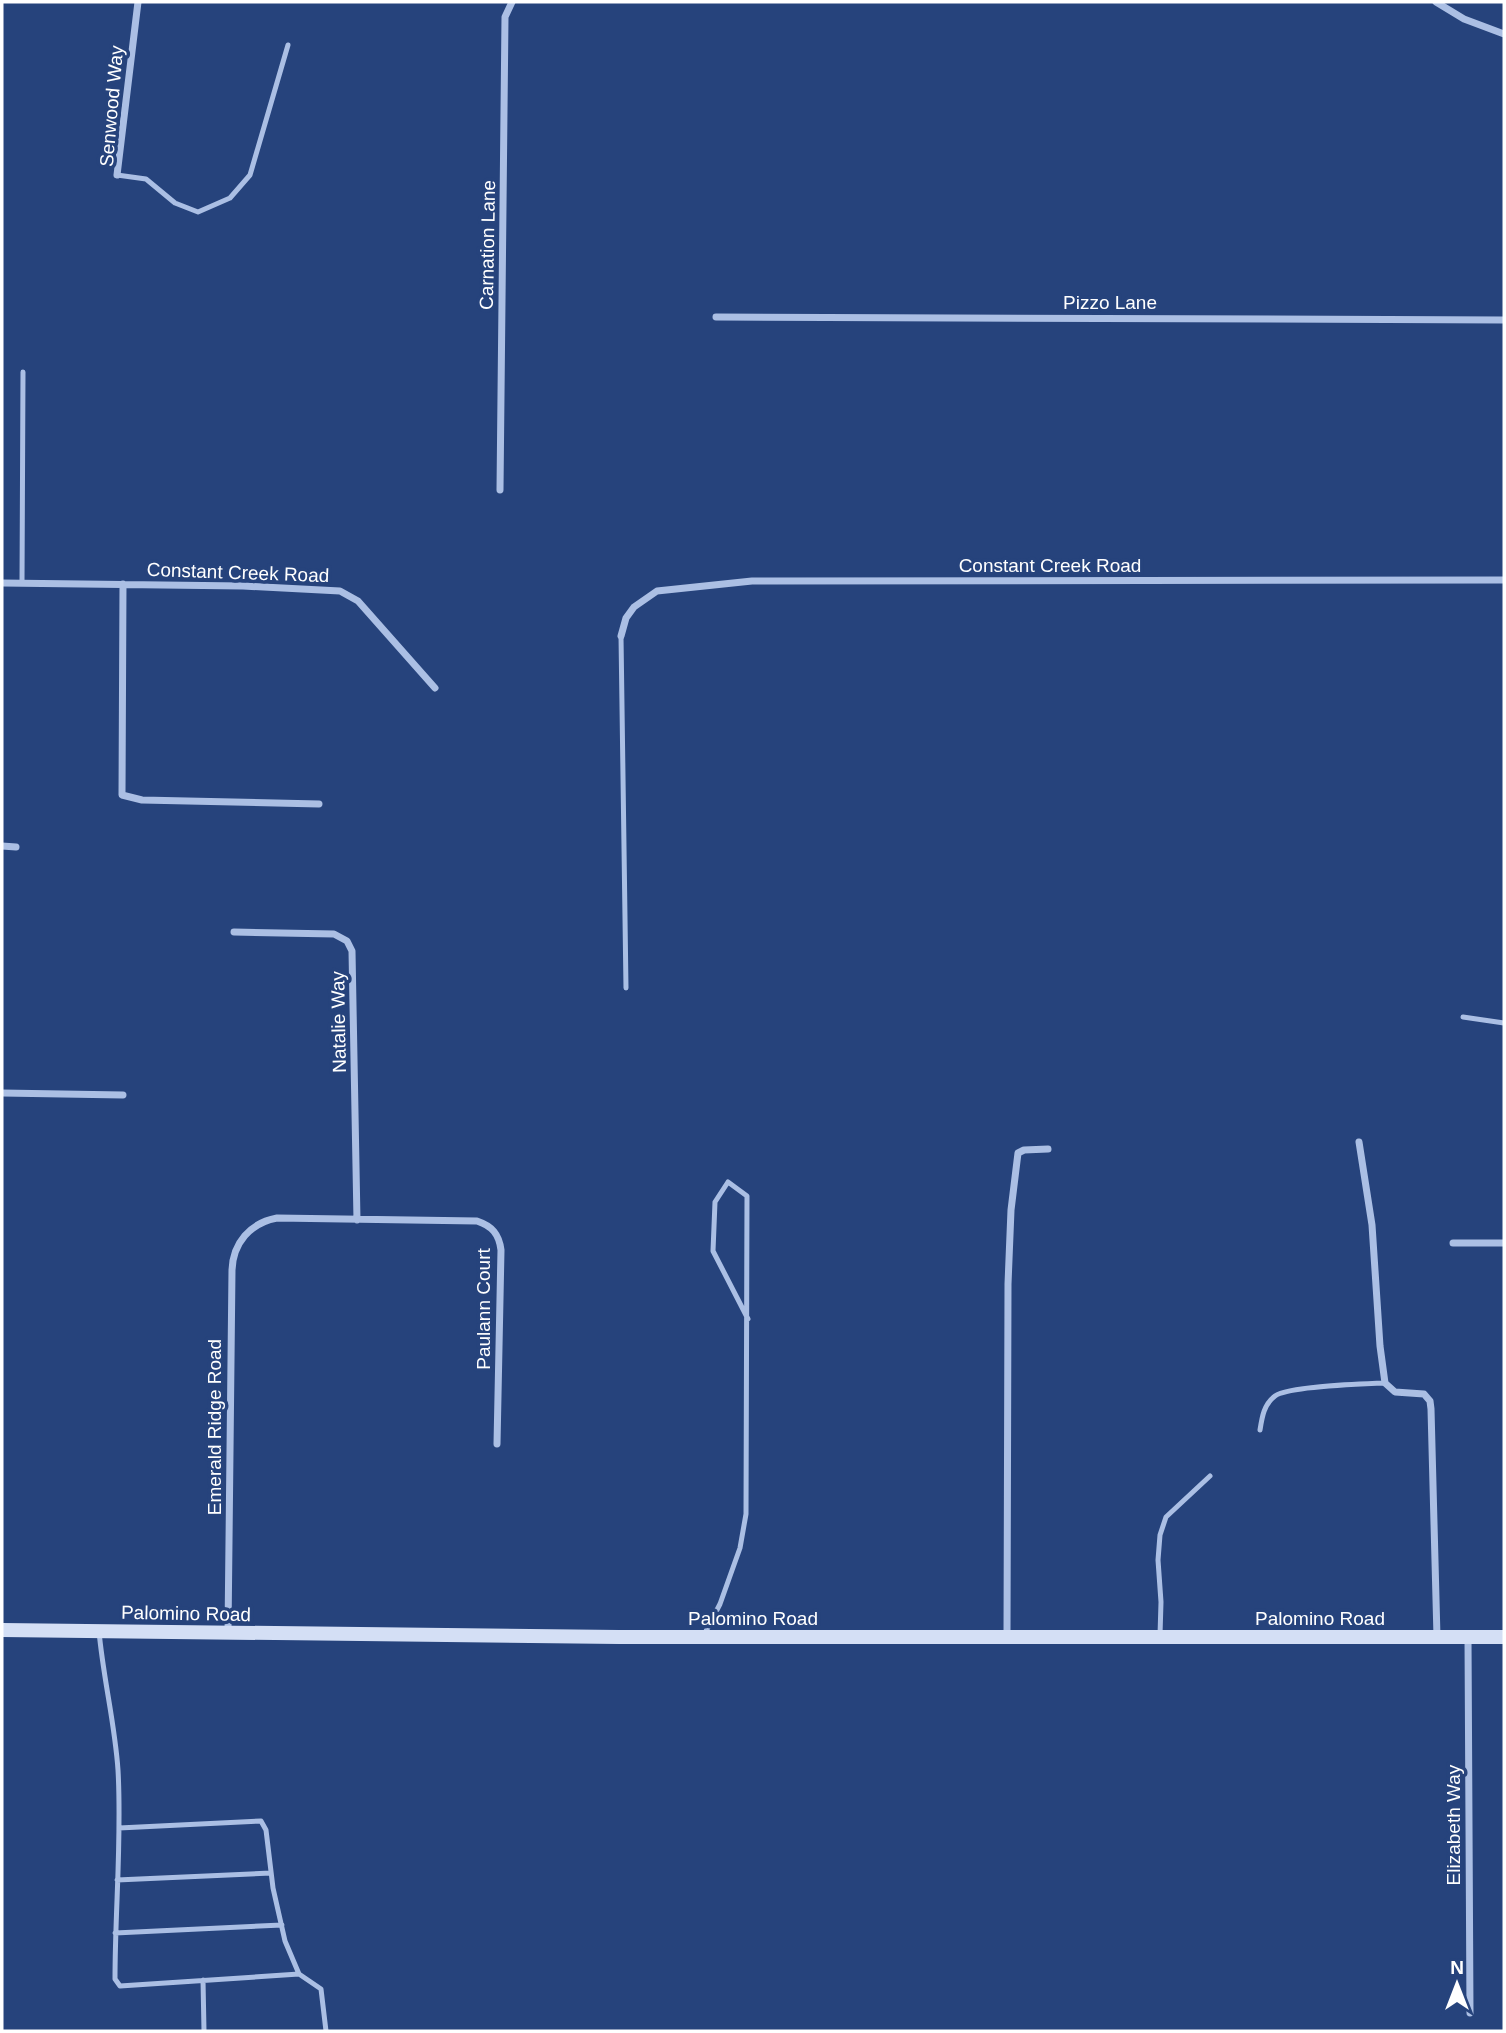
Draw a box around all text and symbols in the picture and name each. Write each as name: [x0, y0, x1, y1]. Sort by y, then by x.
street label: Senwood Way: [96, 44, 127, 168]
street label: Carnation Lane: [476, 180, 499, 310]
street label: Pizzo Lane: [1063, 292, 1157, 313]
street label: Constant Creek Road: [959, 555, 1141, 576]
street label: Constant Creek Road: [146, 559, 330, 586]
street label: Natalie Way: [327, 970, 350, 1073]
street label: Paulann Court: [473, 1248, 494, 1370]
street label: Emerald Ridge Road: [204, 1339, 225, 1515]
street label: Palomino Road: [121, 1602, 251, 1625]
street label: Palomino Road: [688, 1608, 818, 1629]
street label: Palomino Road: [1255, 1608, 1385, 1629]
street label: Elizabeth Way: [1443, 1764, 1464, 1885]
north arrow: [1422, 1949, 1492, 2019]
text: N: [1450, 1957, 1464, 1978]

